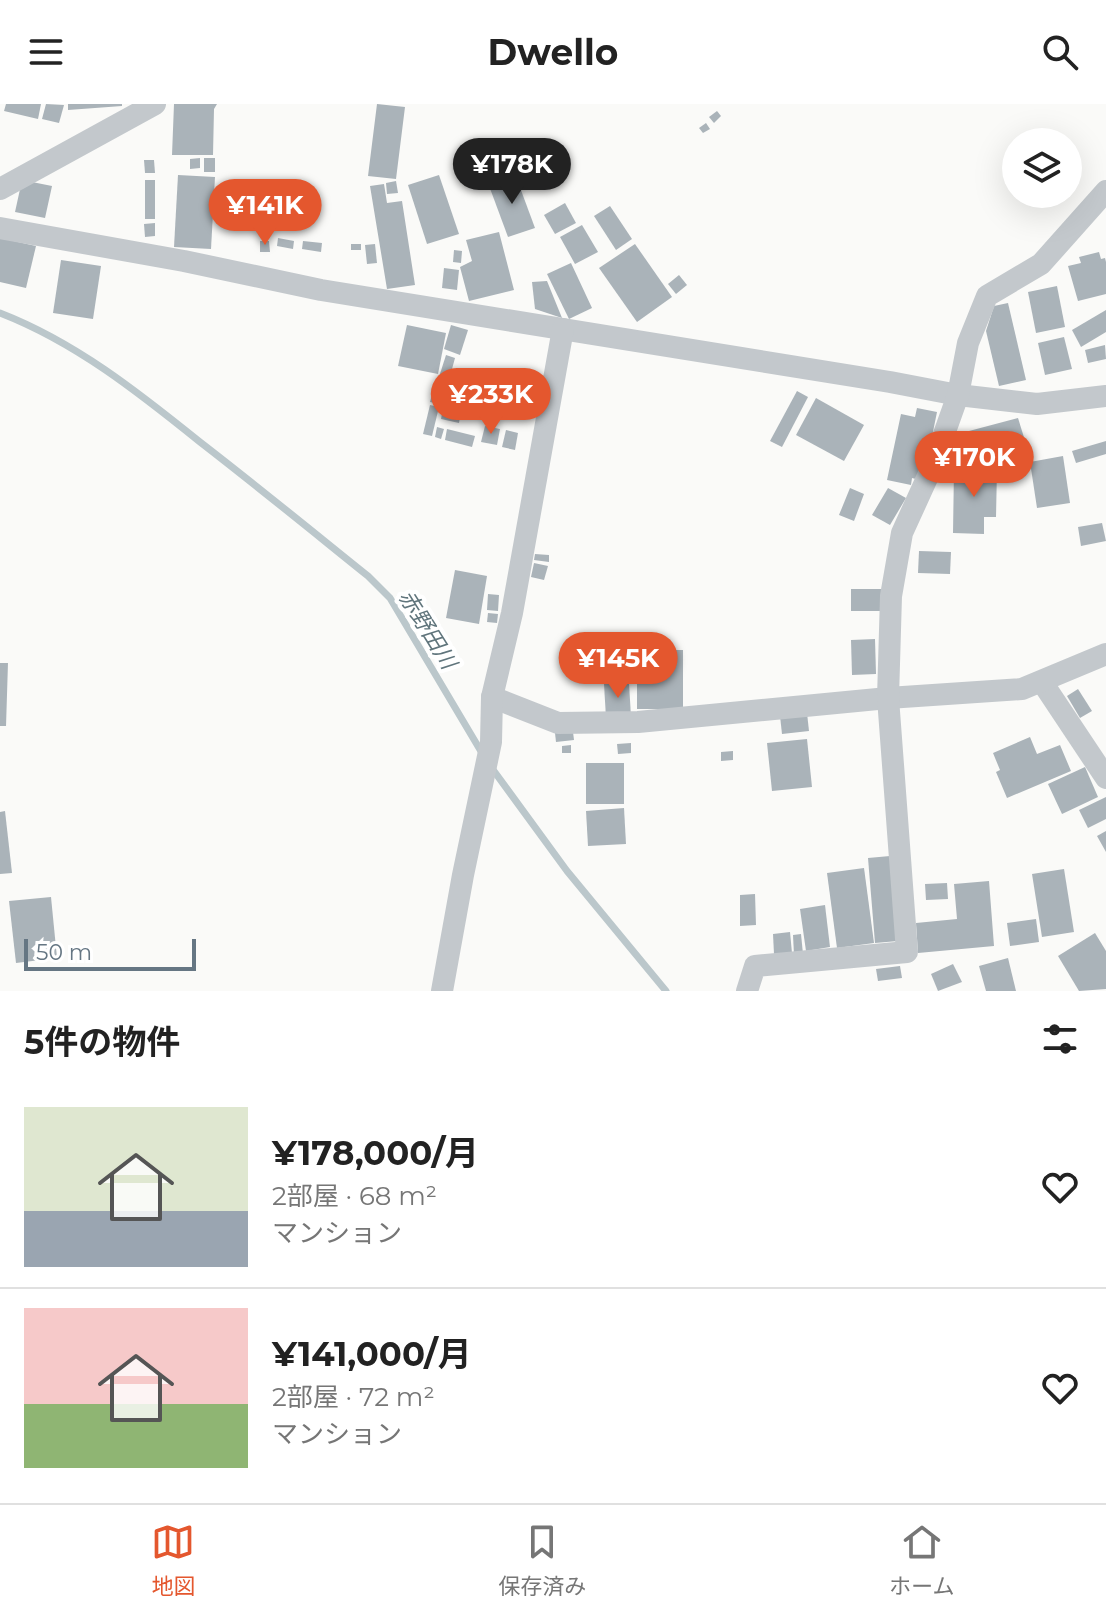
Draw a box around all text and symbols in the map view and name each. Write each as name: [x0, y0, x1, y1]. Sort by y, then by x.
icon: menu: [24, 30, 68, 74]
text: Dwello: [488, 30, 618, 74]
icon: search: [1038, 30, 1082, 74]
map controls: [1002, 128, 1082, 208]
button: layers: [1002, 128, 1082, 208]
pin: ¥178K: [456, 138, 568, 206]
text: ¥178K: [471, 148, 553, 180]
pin: ¥141K: [209, 179, 321, 247]
text: ¥141K: [227, 189, 303, 221]
pin: ¥233K: [435, 368, 547, 436]
text: ¥233K: [449, 378, 533, 410]
pin: ¥170K: [918, 431, 1030, 499]
text: ¥170K: [933, 441, 1015, 473]
water label: 赤野田川: [393, 585, 463, 675]
pin: ¥145K: [562, 632, 674, 700]
text: ¥145K: [577, 642, 659, 674]
scale bar: [24, 935, 196, 971]
text: 50 m: [36, 939, 92, 966]
icon: filters: [1038, 1017, 1082, 1061]
text: 5件の物件: [24, 1021, 180, 1063]
text: ¥178,000/月: [272, 1132, 479, 1174]
icon: home: [88, 1139, 184, 1235]
icon: heart: [1038, 1165, 1082, 1209]
text: 2部屋 · 68 m²: [272, 1180, 437, 1212]
text: マンション: [272, 1217, 402, 1249]
text: ¥141,000/月: [272, 1333, 472, 1375]
icon: home: [88, 1340, 184, 1436]
icon: heart: [1038, 1366, 1082, 1410]
text: 2部屋 · 72 m²: [272, 1381, 435, 1413]
text: マンション: [272, 1418, 402, 1450]
tab: 地図: [151, 1520, 195, 1600]
tab: 保存済み: [498, 1520, 586, 1600]
tab: ホーム: [889, 1520, 955, 1600]

